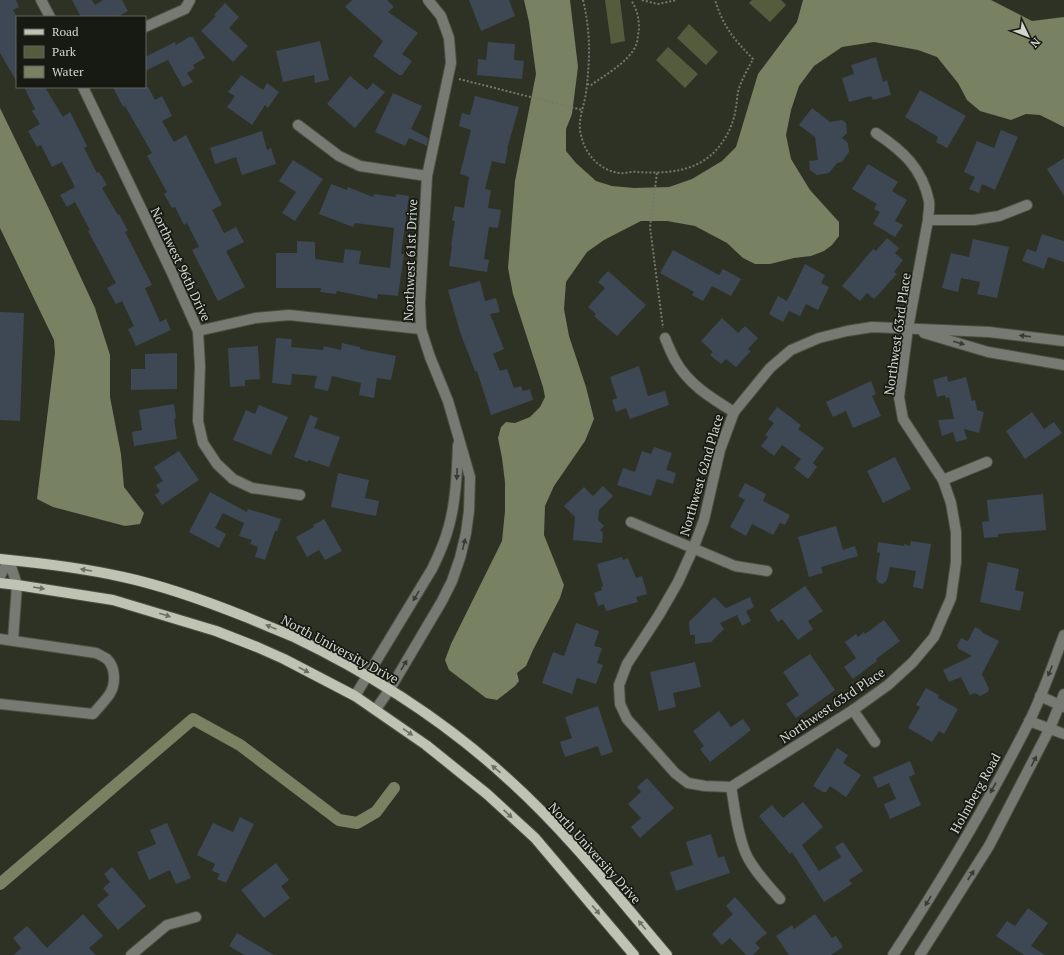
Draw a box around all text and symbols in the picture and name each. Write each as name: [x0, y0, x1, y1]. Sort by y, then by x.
legend: [16, 16, 146, 88]
north arrow: [1008, 16, 1048, 56]
text: Road: [52, 24, 79, 39]
text: N: [1027, 35, 1043, 51]
text: Park: [52, 44, 77, 59]
text: Water: [52, 64, 84, 79]
street label: Northwest 61st Drive: [399, 199, 421, 321]
street label: Northwest 96th Drive: [147, 204, 215, 324]
street label: Northwest 63rd Place: [879, 272, 915, 396]
one-way arrow: [1019, 333, 1031, 339]
one-way arrow: [953, 340, 965, 346]
street label: Northwest 62nd Place: [675, 412, 727, 538]
one-way arrow: [453, 468, 460, 480]
one-way arrow: [461, 538, 467, 551]
one-way arrow: [80, 567, 92, 573]
one-way arrow: [33, 585, 45, 591]
one-way arrow: [412, 591, 420, 601]
street label: North University Drive: [278, 610, 402, 688]
one-way arrow: [160, 612, 172, 618]
one-way arrow: [264, 624, 276, 630]
one-way arrow: [400, 660, 408, 670]
street label: Northwest 63rd Place: [776, 663, 888, 747]
one-way arrow: [1046, 666, 1052, 678]
one-way arrow: [299, 667, 310, 673]
one-way arrow: [402, 728, 413, 736]
street label: Holmberg Road: [945, 750, 1005, 836]
one-way arrow: [1030, 755, 1037, 767]
one-way arrow: [491, 764, 502, 773]
one-way arrow: [990, 783, 997, 794]
street label: North University Drive: [545, 798, 645, 908]
one-way arrow: [504, 809, 513, 818]
one-way arrow: [967, 870, 975, 880]
one-way arrow: [925, 895, 932, 907]
one-way arrow: [591, 904, 600, 915]
one-way arrow: [637, 920, 646, 931]

